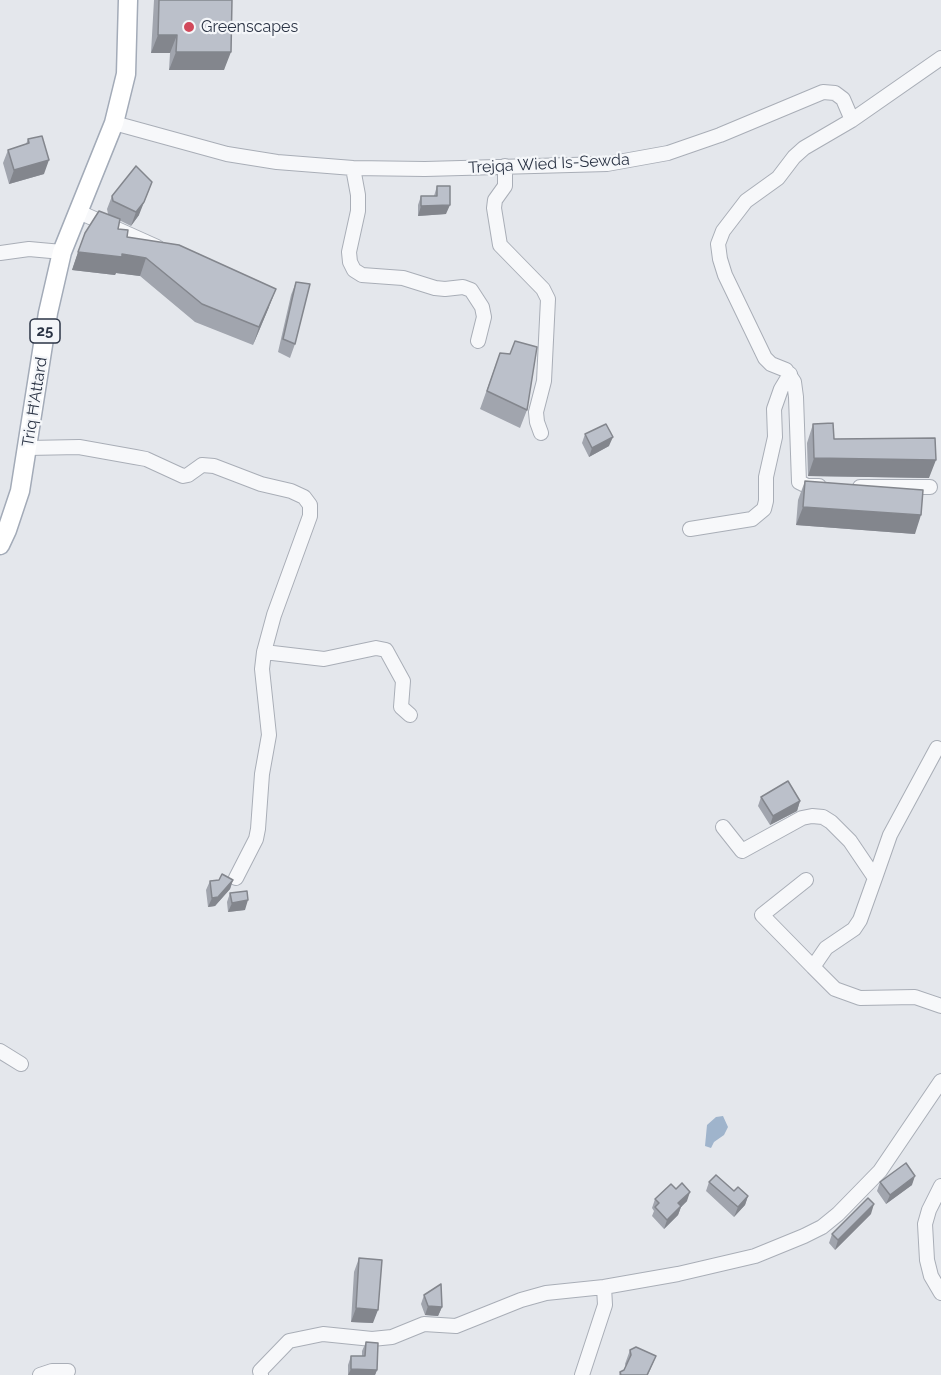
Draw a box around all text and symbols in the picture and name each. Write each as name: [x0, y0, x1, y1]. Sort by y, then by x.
place label: Greenscapes: [201, 17, 298, 37]
marker: Greenscapes: [182, 20, 196, 34]
street label: Trejqa Wied Is-Sewda: [468, 150, 630, 178]
road number: 25: [30, 319, 60, 343]
street label: Triq Ħ'Attard: [18, 356, 52, 448]

